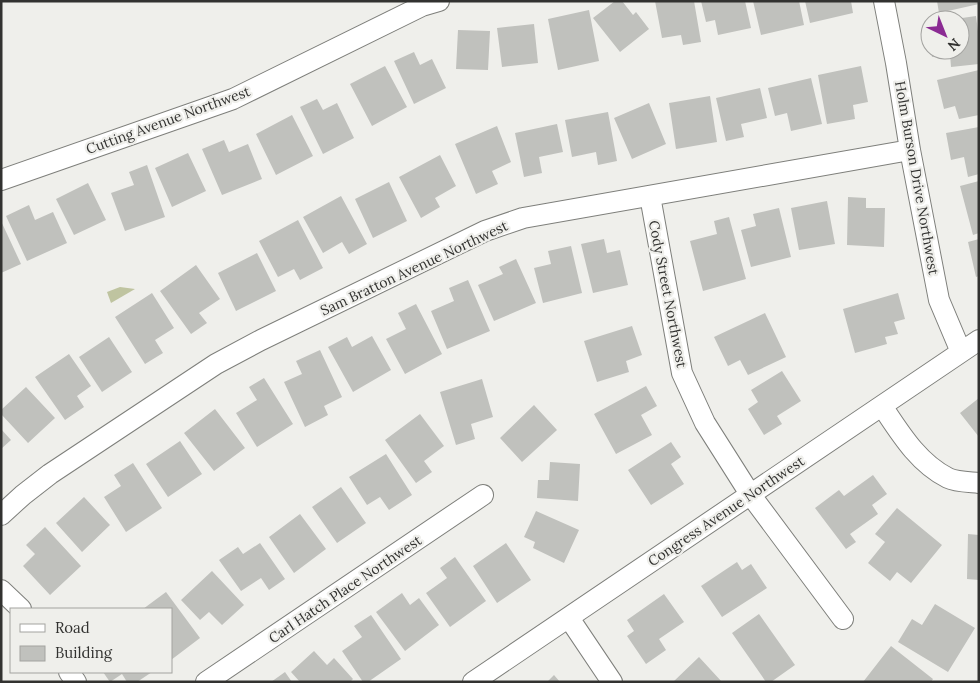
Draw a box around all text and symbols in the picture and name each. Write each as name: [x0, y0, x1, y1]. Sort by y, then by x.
north arrow: [920, 10, 970, 60]
text: N: [944, 34, 964, 55]
street label: Holm Burson Drive Northwest: [891, 80, 943, 277]
street label: Cutting Avenue Northwest: [83, 82, 253, 158]
street label: Sam Bratton Avenue Northwest: [317, 216, 511, 319]
street label: Cody Street Northwest: [645, 219, 691, 370]
street label: Congress Avenue Northwest: [644, 452, 808, 570]
street label: Carl Hatch Place Northwest: [265, 531, 425, 647]
legend: [10, 608, 172, 673]
text: Road: [55, 618, 90, 637]
text: Building: [55, 643, 113, 662]

